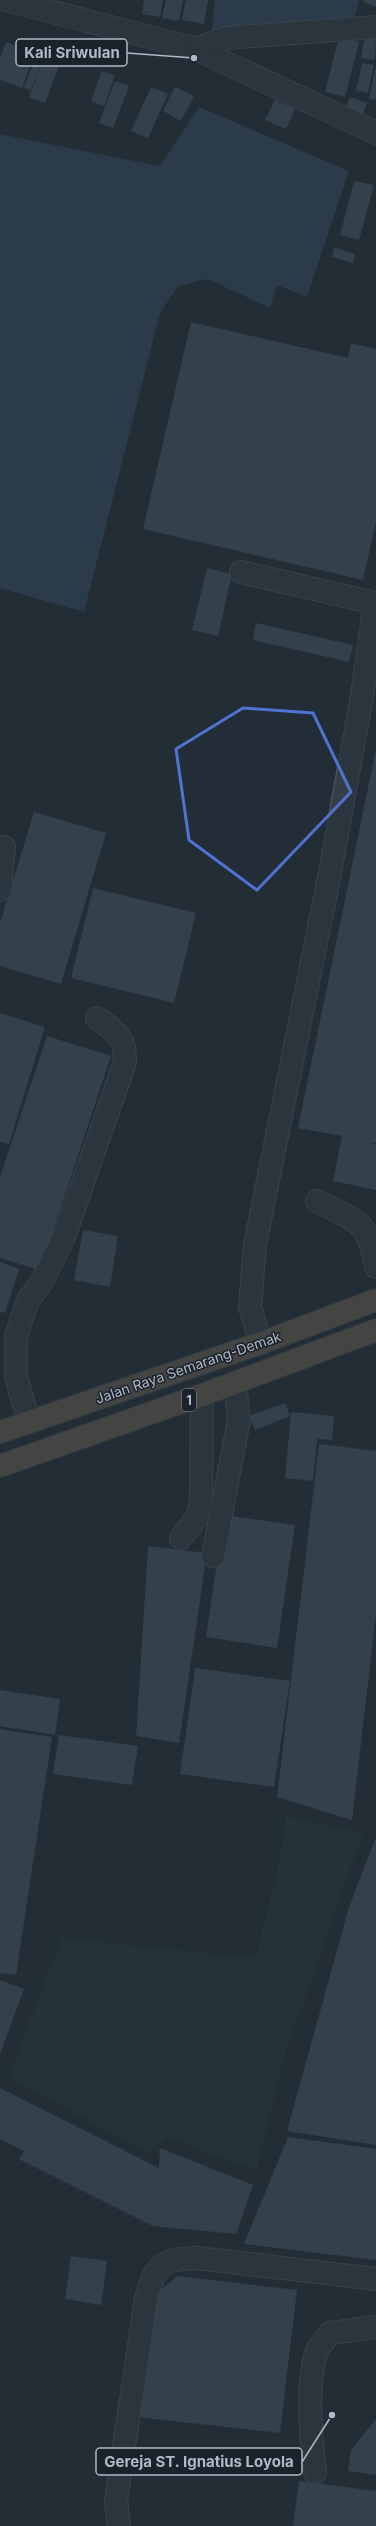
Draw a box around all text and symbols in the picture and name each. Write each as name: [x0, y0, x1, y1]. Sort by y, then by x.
callout: Kali Sriwulan: [16, 39, 127, 66]
text: Kali Sriwulan: [24, 43, 120, 62]
street label: Jalan Raya Semarang-Demak: [93, 1327, 283, 1407]
road number: 1: [182, 1389, 196, 1411]
callout: Gereja ST. Ignatius Loyola: [96, 2448, 302, 2475]
text: Gereja ST. Ignatius Loyola: [104, 2452, 294, 2471]

